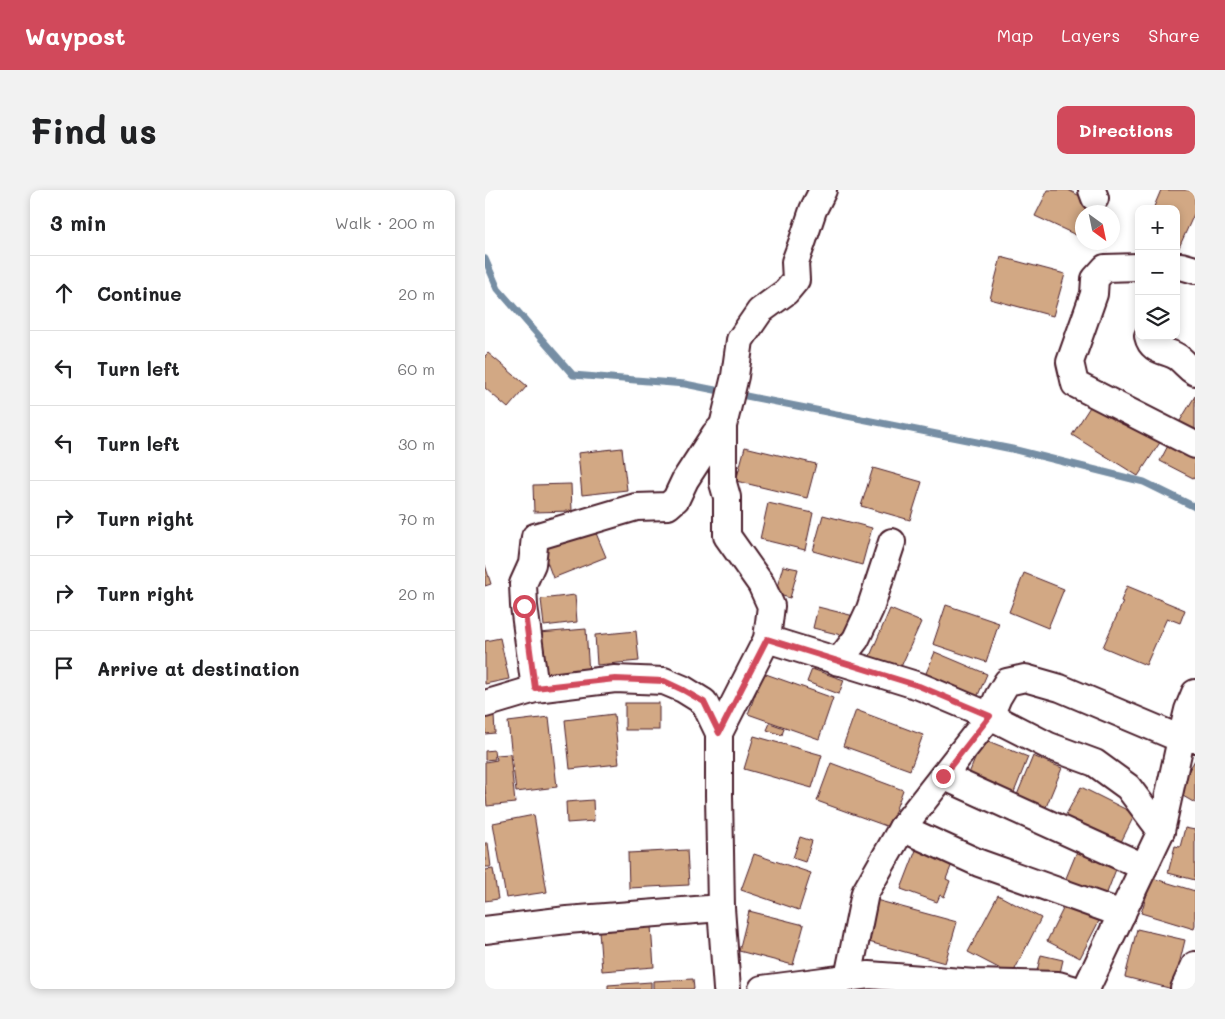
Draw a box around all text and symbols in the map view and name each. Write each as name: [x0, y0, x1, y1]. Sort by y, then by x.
text: Waypost: [25, 20, 126, 51]
text: Map: [997, 23, 1033, 47]
text: Layers: [1061, 23, 1120, 47]
text: Share: [1148, 23, 1200, 47]
button: Directions: [1057, 106, 1195, 154]
text: Find us: [30, 107, 157, 153]
north arrow: [1075, 205, 1120, 250]
map controls: [1135, 205, 1180, 340]
button: +: [1135, 205, 1180, 250]
text: 3 min: [50, 209, 106, 236]
text: Walk · 200 m: [335, 212, 435, 233]
button: −: [1135, 250, 1180, 295]
icon: ahead: [50, 279, 78, 307]
text: Continue: [97, 281, 182, 306]
text: 20 m: [398, 283, 435, 304]
button: layers: [1135, 295, 1180, 340]
icon: left: [50, 354, 78, 382]
text: Turn left: [97, 356, 180, 381]
text: 60 m: [398, 358, 435, 379]
icon: left: [50, 429, 78, 457]
text: Turn left: [97, 431, 180, 456]
text: 30 m: [398, 433, 435, 454]
icon: right: [50, 504, 78, 532]
text: Turn right: [97, 506, 194, 531]
text: 70 m: [398, 508, 435, 529]
icon: right: [50, 579, 78, 607]
text: Turn right: [97, 581, 194, 606]
text: 20 m: [398, 583, 435, 604]
route start: [513, 595, 536, 618]
icon: arrive: [50, 654, 78, 682]
text: Arrive at destination: [97, 656, 300, 681]
route end: [932, 765, 955, 788]

